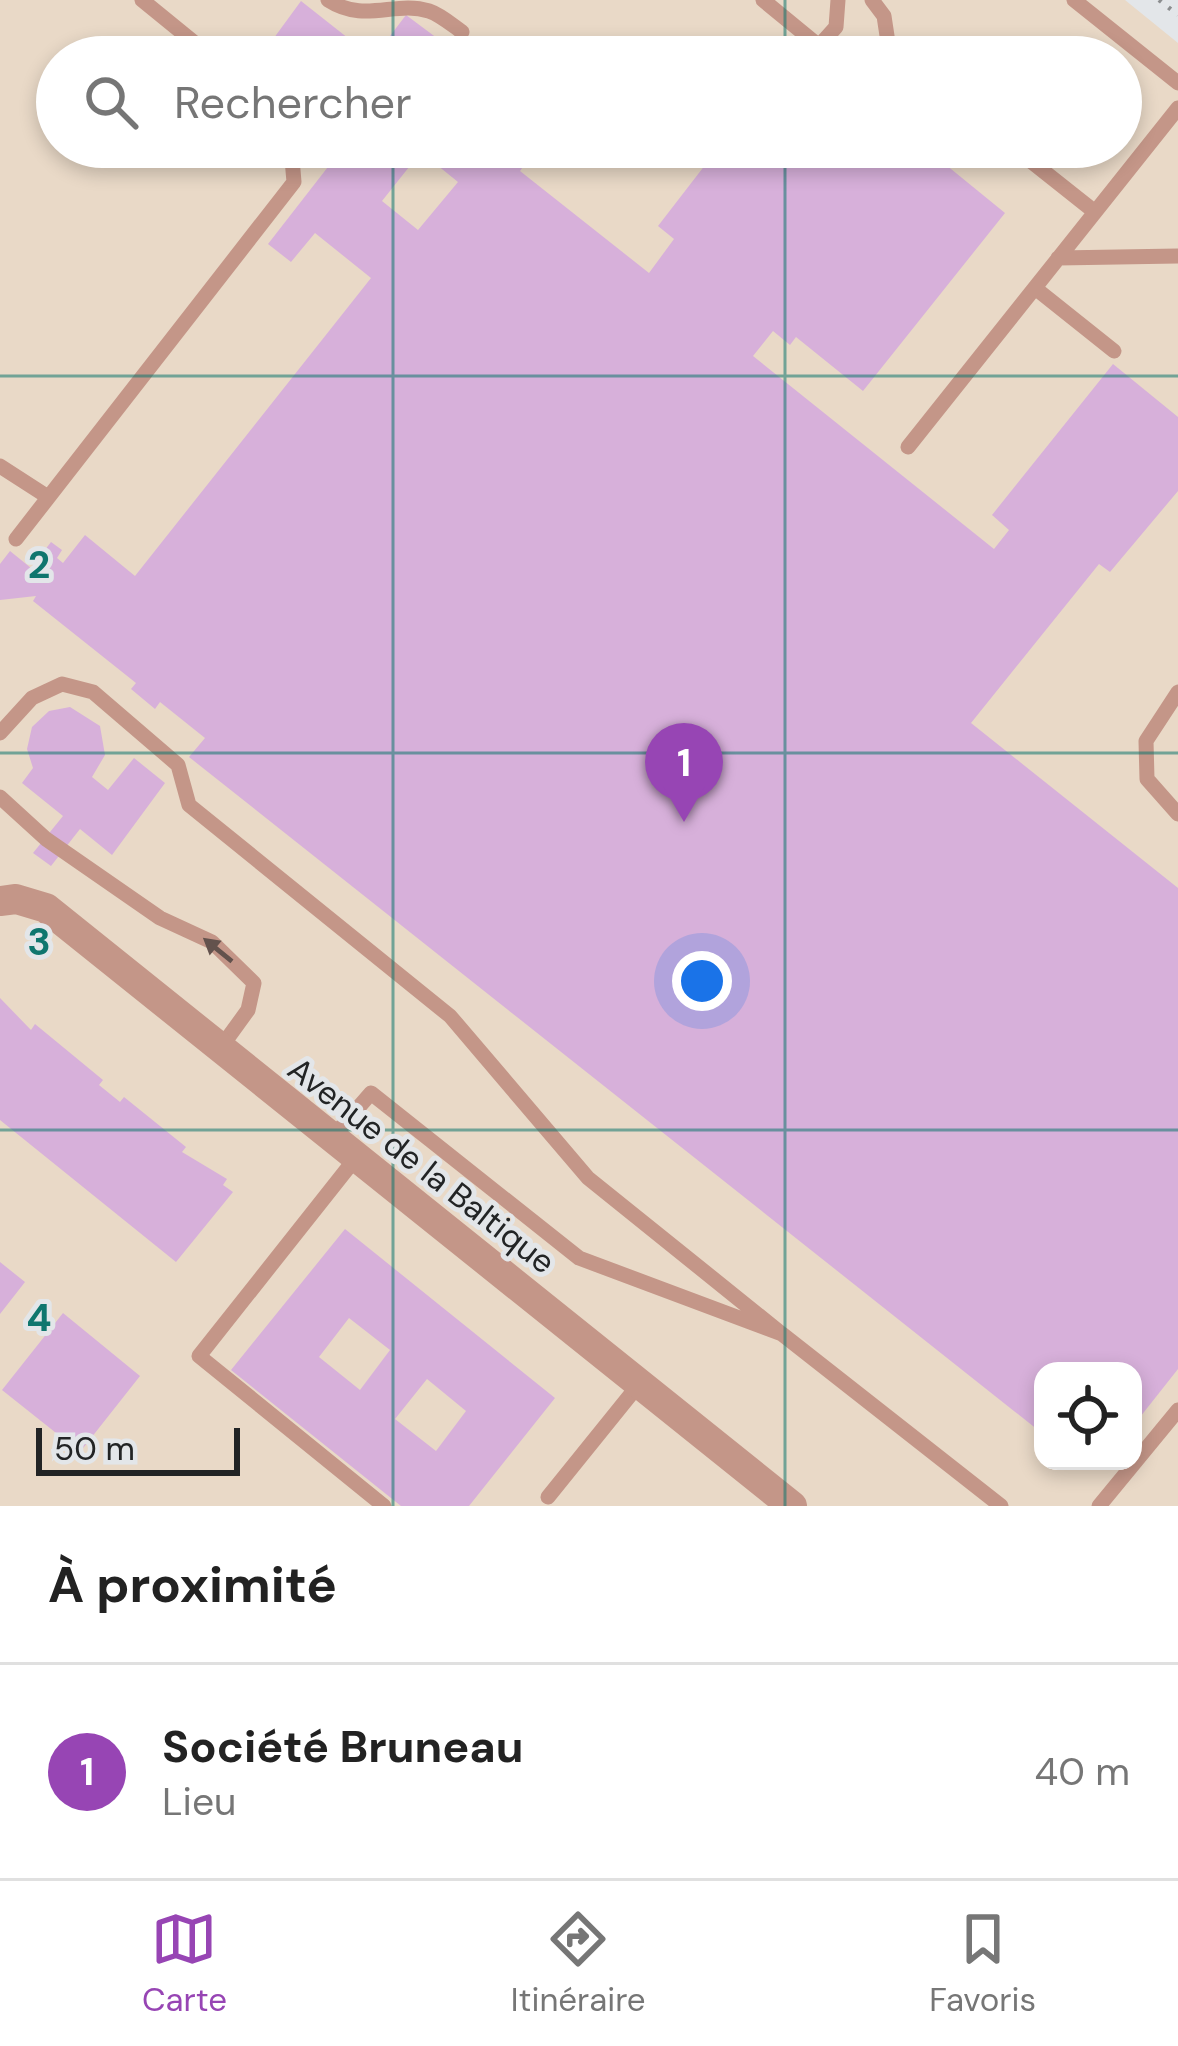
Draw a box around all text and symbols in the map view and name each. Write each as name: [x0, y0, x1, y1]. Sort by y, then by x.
search box: [36, 36, 1142, 168]
icon: search: [78, 69, 144, 135]
text: Rechercher: [174, 73, 412, 132]
text: 2: [28, 539, 50, 590]
pin: 1: [645, 723, 723, 822]
text: 3: [27, 916, 51, 967]
one-way arrow: [203, 938, 234, 963]
your location: [672, 951, 732, 1011]
street label: Avenue de la Baltique: [279, 1048, 564, 1283]
text: 4: [26, 1292, 52, 1343]
map controls: [1034, 1362, 1142, 1470]
button: locate: [1034, 1362, 1142, 1470]
scale bar: [36, 1422, 240, 1475]
text: 50 m: [54, 1427, 135, 1470]
text: À proximité: [48, 1551, 337, 1618]
text: Société Bruneau: [162, 1717, 523, 1776]
text: 1: [80, 1746, 94, 1797]
text: 40 m: [1035, 1746, 1130, 1797]
text: Lieu: [162, 1776, 236, 1827]
tab: Carte: [142, 1906, 227, 2021]
tab: Itinéraire: [511, 1906, 646, 2021]
tab: Favoris: [929, 1906, 1036, 2021]

